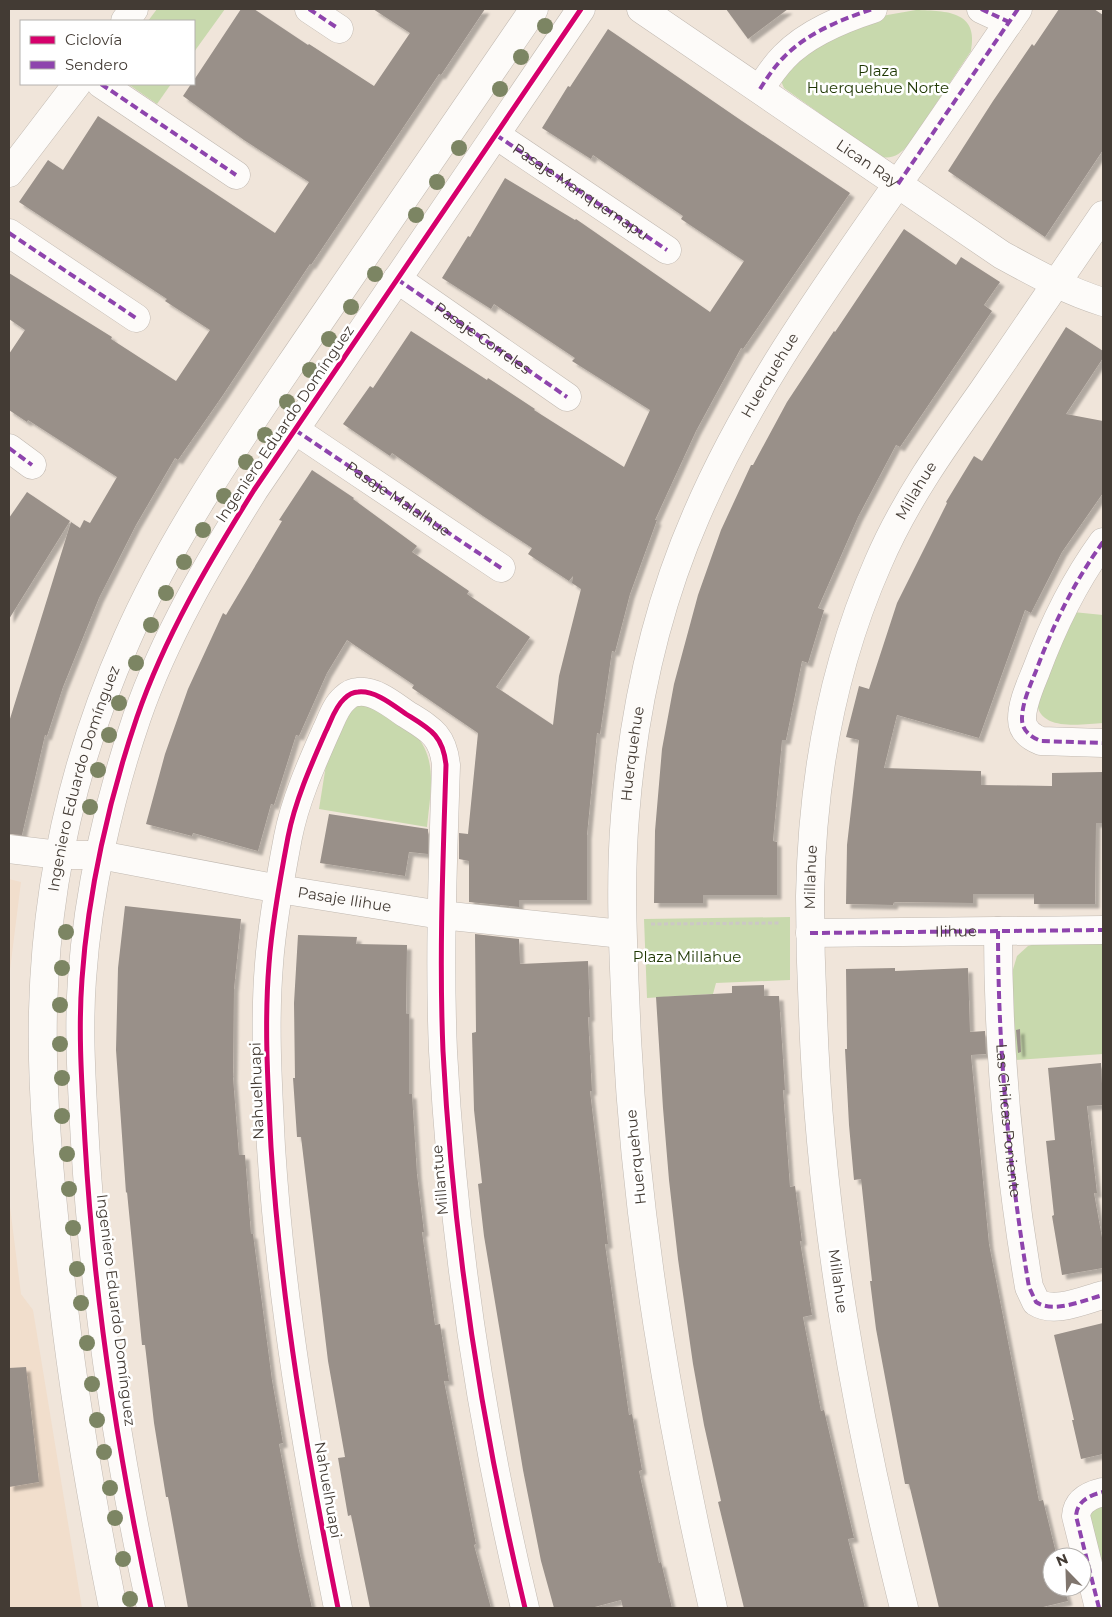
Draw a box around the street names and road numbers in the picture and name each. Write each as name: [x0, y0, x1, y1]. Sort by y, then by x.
street label: Lican Ray: [833, 135, 903, 191]
street label: Pasaje Manquemapu: [509, 139, 653, 244]
street label: Pasaje Correles: [431, 298, 535, 378]
street label: Ingeniero Eduardo Domínguez: [211, 321, 358, 526]
street label: Huerquehue: [737, 329, 802, 421]
street label: Pasaje Malalhue: [342, 457, 454, 540]
street label: Millahue: [891, 458, 940, 523]
street label: Ingeniero Eduardo Domínguez: [43, 662, 124, 893]
street label: Huerquehue: [616, 705, 648, 802]
street label: Millahue: [800, 844, 821, 909]
street label: Pasaje Ilihue: [296, 882, 393, 916]
street label: Ilihue: [935, 921, 977, 941]
street label: Nahuelhuapi: [245, 1042, 268, 1140]
street label: Las Chilcas Poniente: [992, 1043, 1026, 1199]
street label: Huerquehue: [621, 1108, 650, 1206]
street label: Millantue: [427, 1144, 452, 1216]
street label: Ingeniero Eduardo Domínguez: [93, 1193, 140, 1427]
street label: Millahue: [825, 1248, 852, 1314]
street label: Nahuelhuapi: [311, 1440, 346, 1540]

